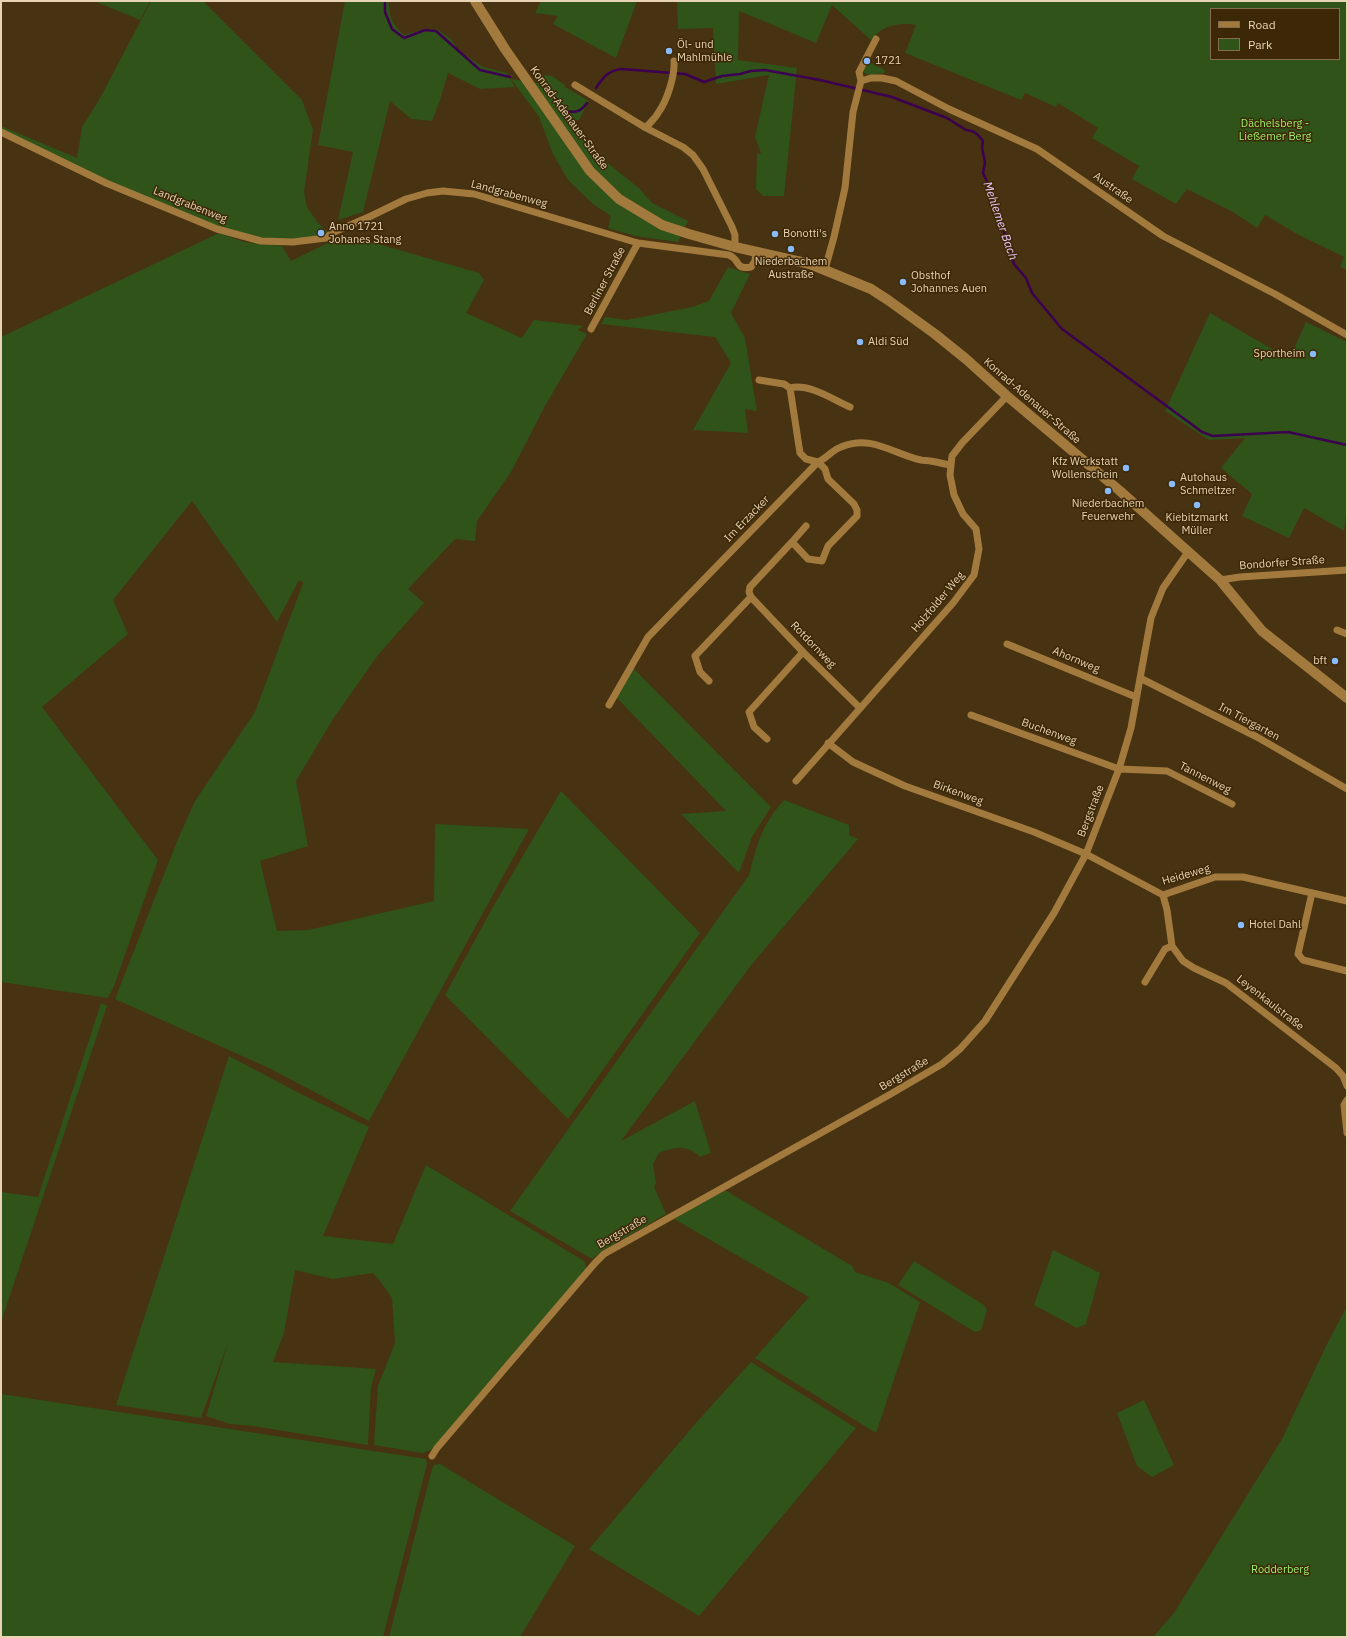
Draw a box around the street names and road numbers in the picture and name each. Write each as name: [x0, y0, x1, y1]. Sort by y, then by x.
street label: Konrad-Adenauer-Straße: [527, 64, 611, 172]
street label: Austraße: [1091, 170, 1135, 206]
street label: Landgrabenweg: [469, 177, 549, 211]
street label: Landgrabenweg: [151, 184, 229, 226]
street label: Berliner Straße: [582, 245, 628, 317]
street label: Konrad-Adenauer-Straße: [981, 355, 1083, 447]
street label: Im Erzacker: [722, 493, 772, 545]
street label: Bondorfer Straße: [1239, 553, 1325, 573]
street label: Holzfolder Weg: [909, 569, 967, 635]
street label: Rotdornweg: [787, 619, 839, 671]
street label: Ahornweg: [1050, 644, 1102, 676]
street label: Im Tiergarten: [1216, 700, 1282, 744]
street label: Buchenweg: [1020, 716, 1078, 748]
street label: Tannenweg: [1177, 759, 1233, 797]
street label: Birkenweg: [931, 778, 985, 808]
street label: Bergstraße: [1075, 783, 1107, 839]
street label: Heideweg: [1161, 862, 1211, 888]
street label: Leyenkaulstraße: [1234, 973, 1306, 1033]
street label: Bergstraße: [877, 1054, 931, 1094]
street label: Bergstraße: [595, 1213, 649, 1251]

